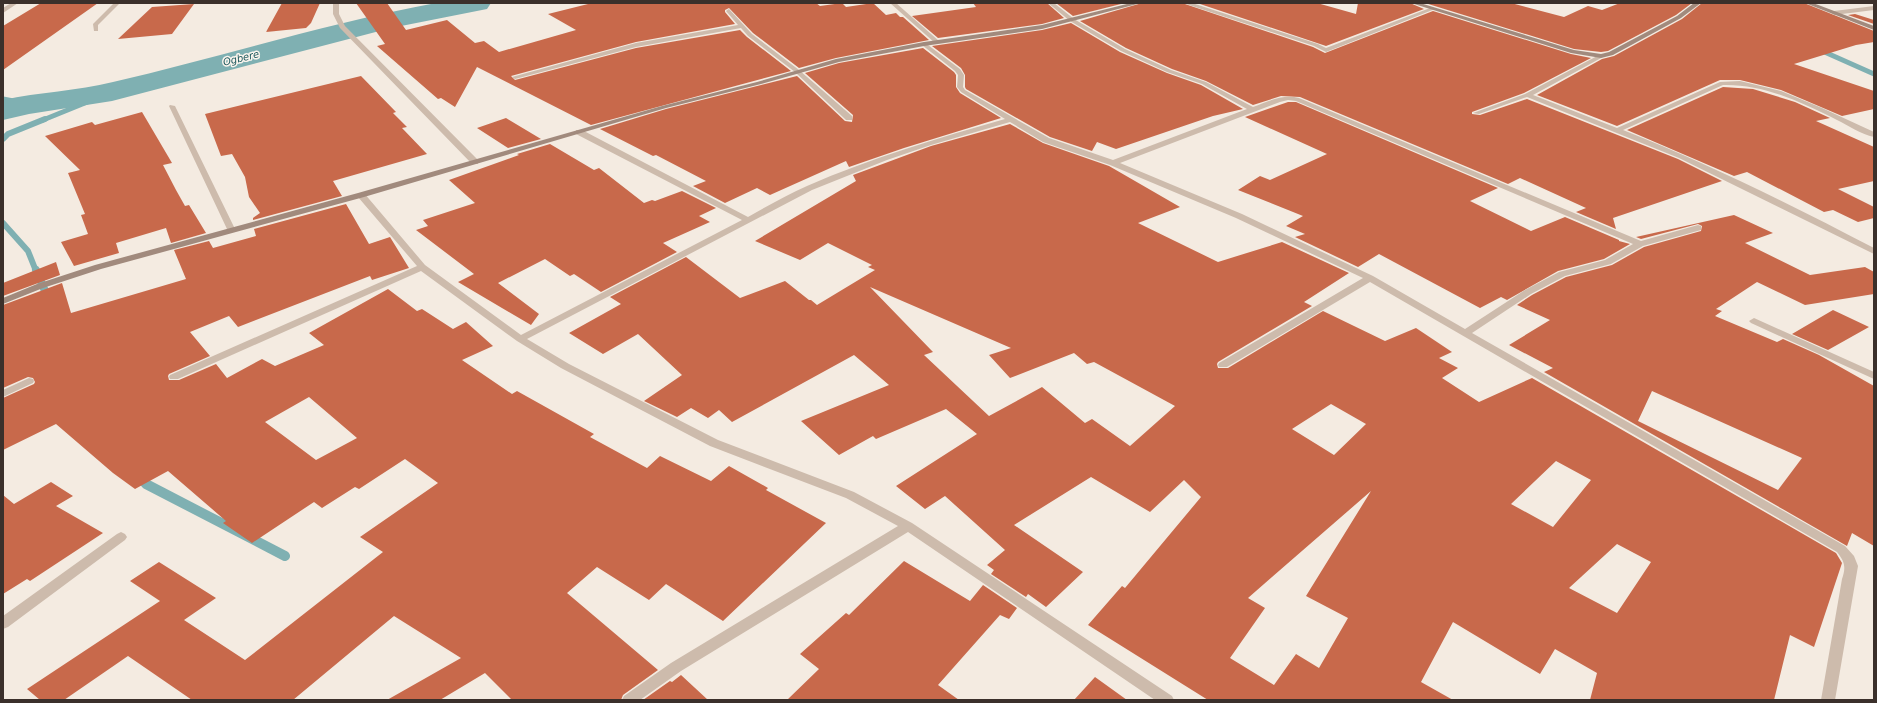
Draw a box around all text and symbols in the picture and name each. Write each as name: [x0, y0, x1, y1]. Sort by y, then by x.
water label: Ogbere: [222, 48, 260, 68]

